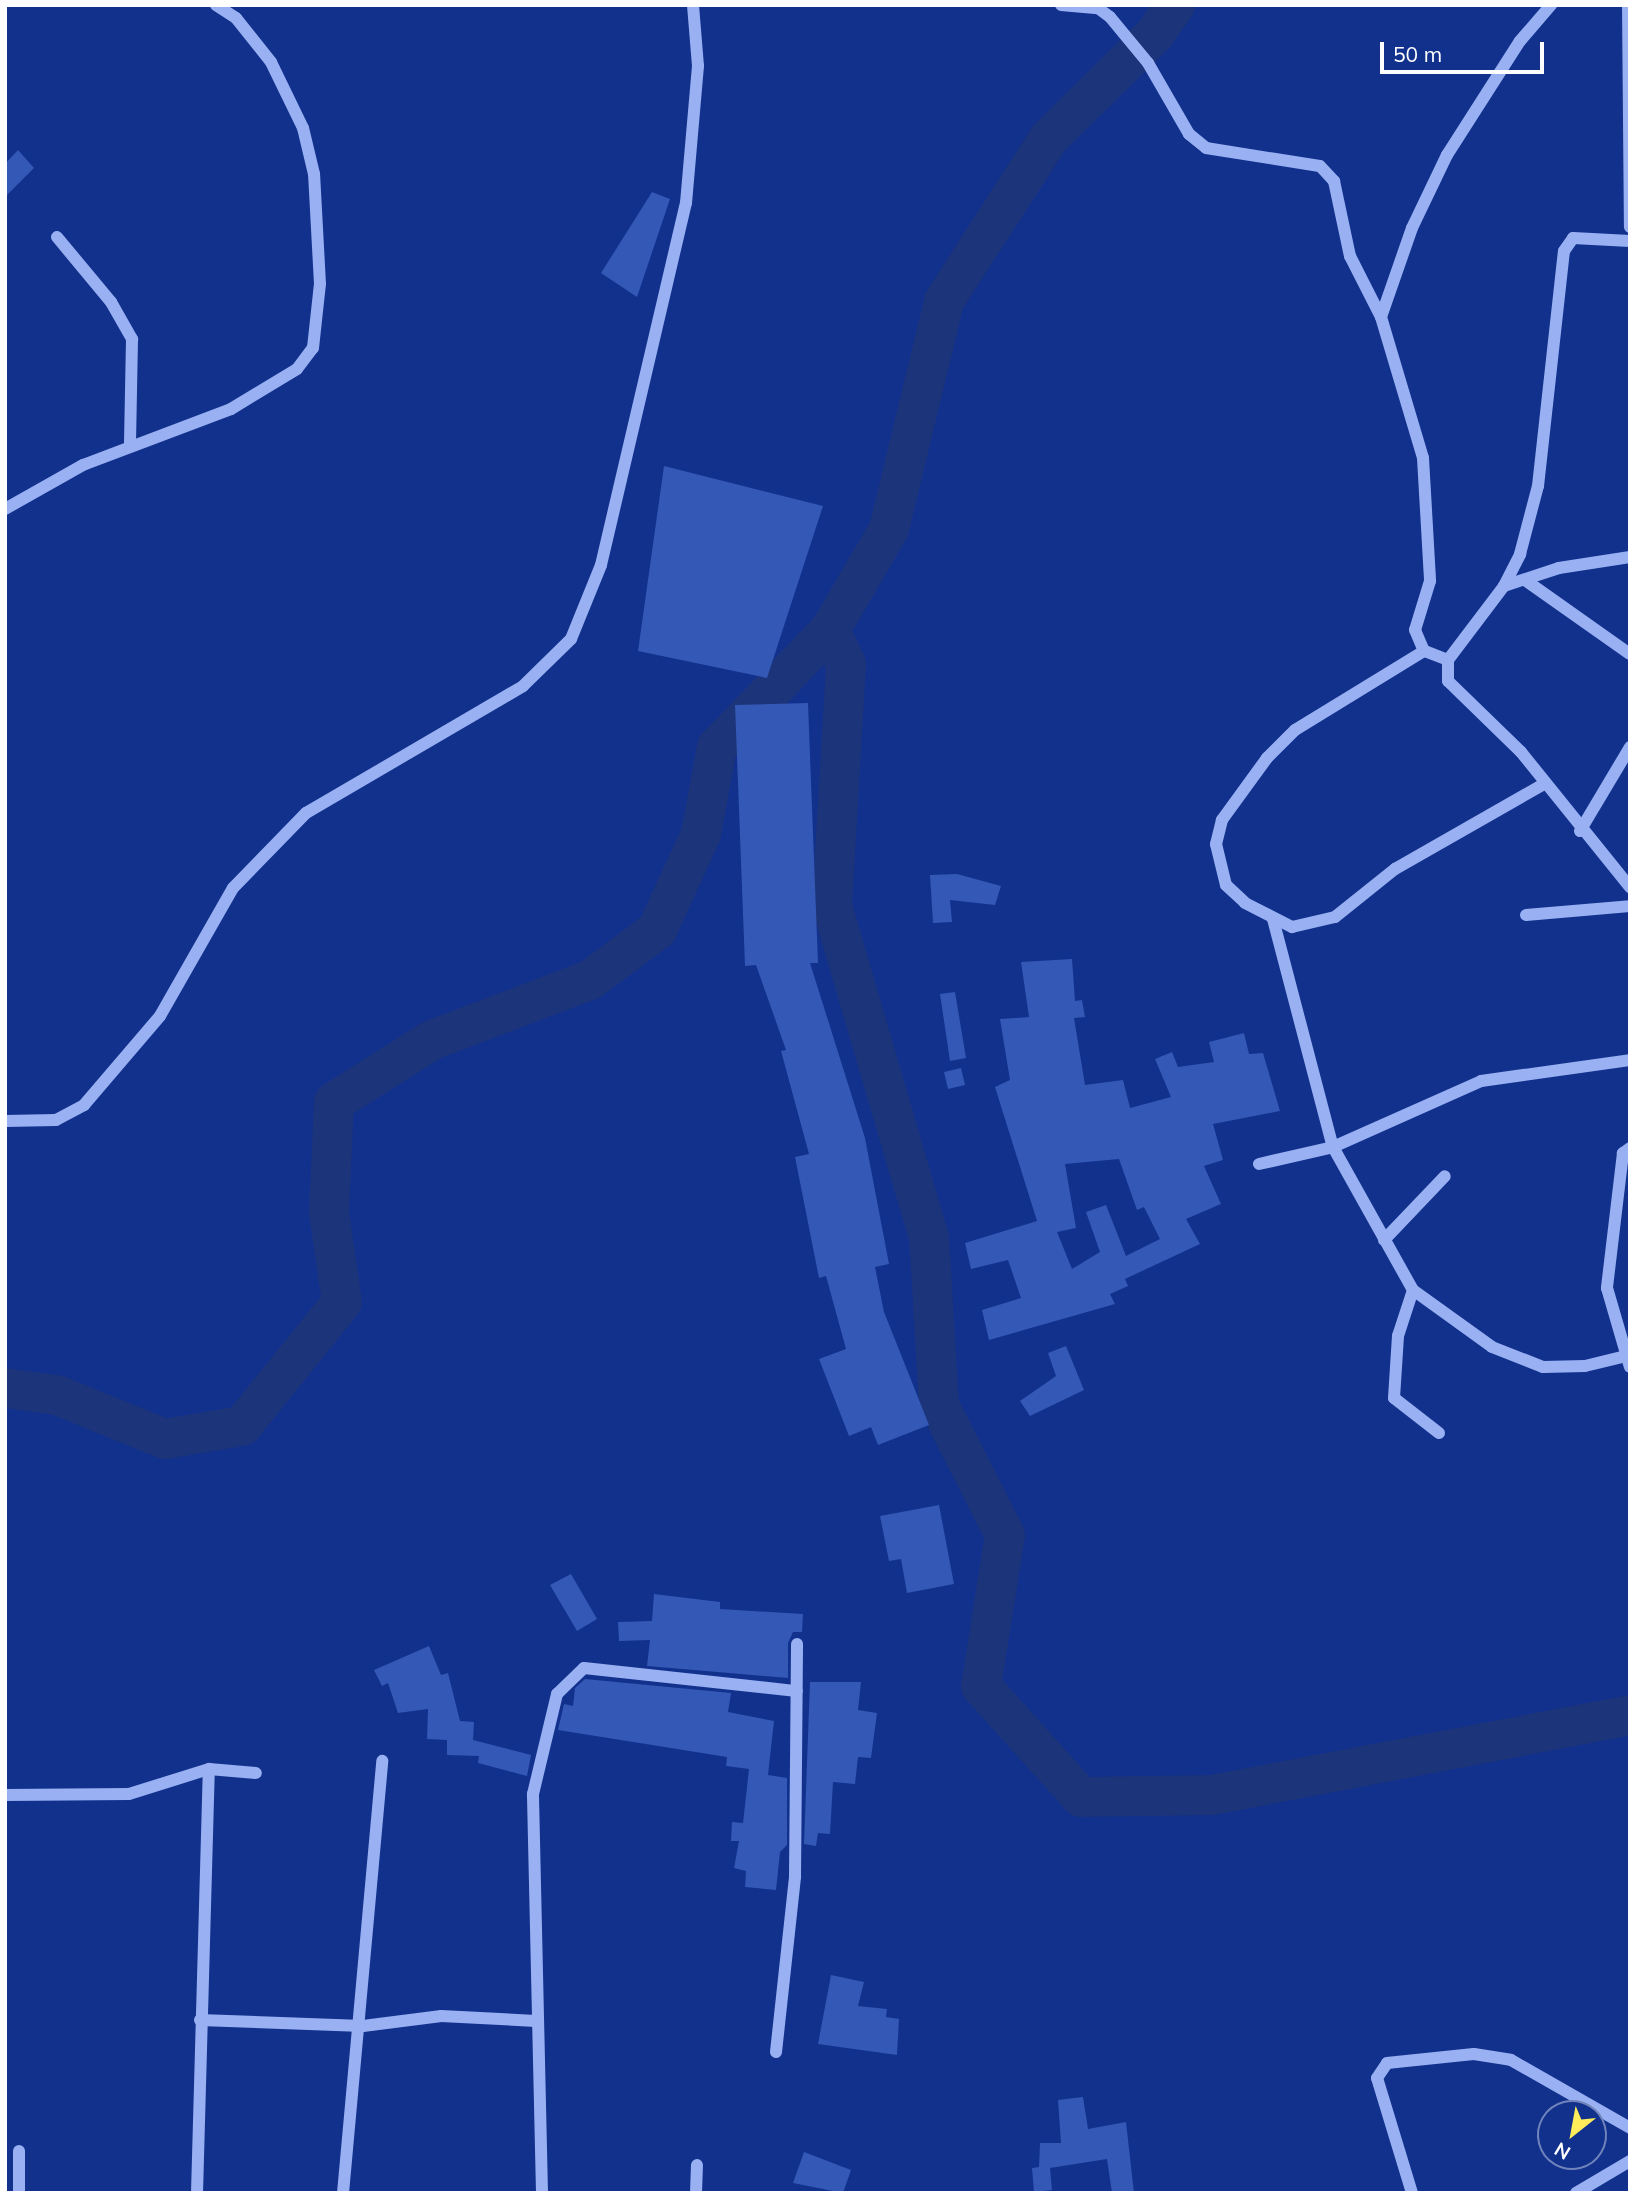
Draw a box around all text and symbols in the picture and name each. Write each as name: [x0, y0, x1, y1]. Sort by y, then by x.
scale bar: [1383, 28, 1548, 72]
text: 50 m: [1393, 41, 1442, 67]
north arrow: [1537, 2100, 1607, 2170]
text: N: [1550, 2137, 1575, 2165]

